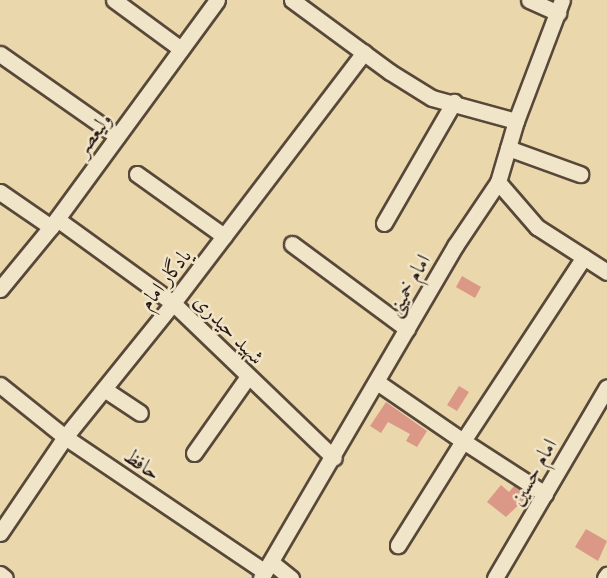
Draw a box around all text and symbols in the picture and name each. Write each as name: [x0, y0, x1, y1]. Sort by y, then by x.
street label: ولیعصر: [69, 107, 117, 161]
street label: یادگار امام: [133, 244, 197, 314]
street label: امام خمینی: [380, 250, 436, 320]
street label: شهید حیدری: [188, 288, 270, 370]
street label: امام حسین: [504, 434, 562, 510]
street label: حافظ: [119, 443, 165, 485]

